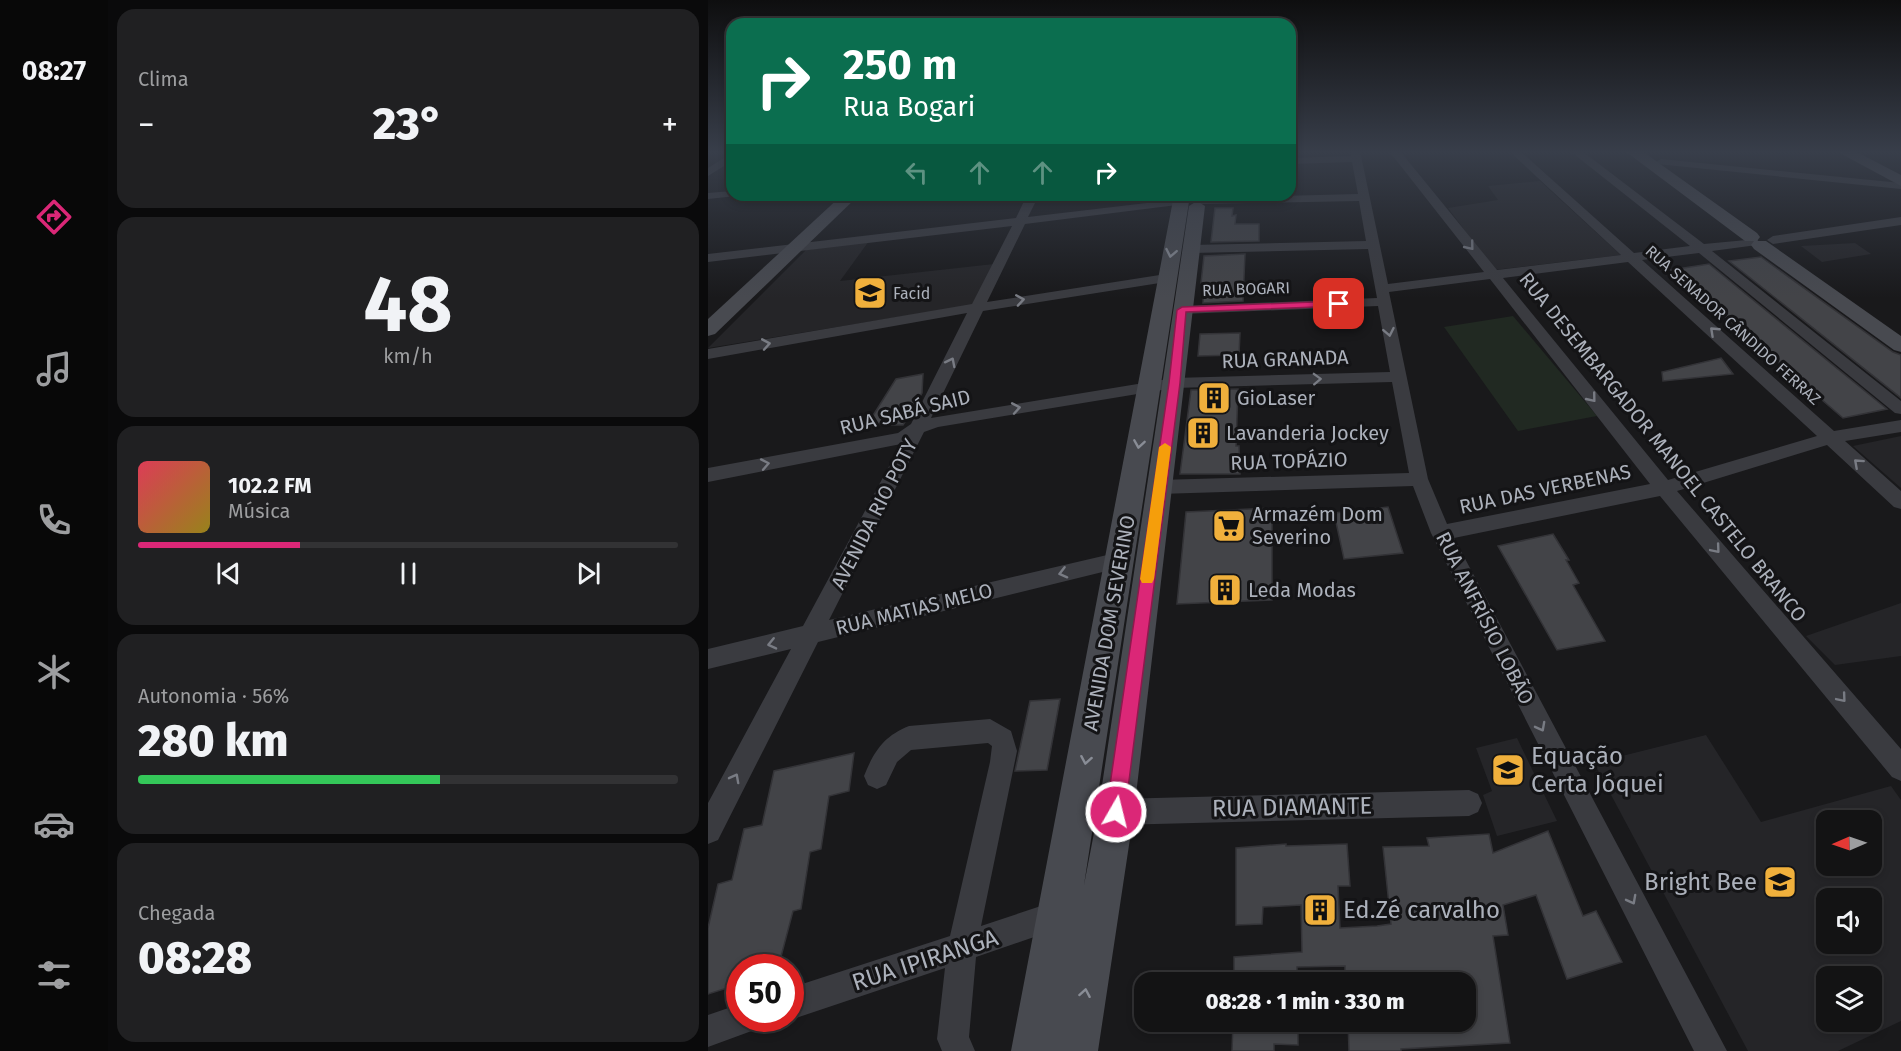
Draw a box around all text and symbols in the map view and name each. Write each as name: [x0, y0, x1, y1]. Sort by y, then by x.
text: 250 m: [843, 40, 957, 90]
icon: right: [744, 42, 822, 120]
text: 08:27: [22, 55, 86, 87]
text: Clima: [138, 67, 189, 91]
text: Rua Bogari: [843, 91, 975, 123]
text: 23°: [373, 97, 443, 151]
text: −: [138, 105, 155, 145]
text: +: [662, 105, 678, 145]
icon: left: [900, 156, 933, 189]
icon: ahead: [963, 156, 996, 189]
icon: ahead: [1026, 156, 1059, 189]
icon: right: [1089, 156, 1122, 189]
icon: directions: [33, 196, 75, 238]
one-way arrow: [1463, 239, 1474, 250]
street label: RUA SENADOR CÂNDIDO FERRAZ: [1642, 241, 1825, 409]
one-way arrow: [1165, 247, 1178, 257]
text: 48: [363, 258, 453, 352]
street label: RUA DESEMBARGADOR MANOEL CASTELO BRANCO: [1514, 267, 1812, 627]
school or university icon: Facid: [852, 275, 888, 311]
street label: RUA BOGARI: [1202, 278, 1290, 300]
pin: [1313, 278, 1364, 329]
place label: Facid: [893, 284, 930, 303]
icon: arrive: [1322, 287, 1355, 320]
one-way arrow: [1015, 295, 1025, 307]
one-way arrow: [1382, 327, 1395, 337]
one-way arrow: [1710, 328, 1721, 339]
one-way arrow: [761, 338, 770, 350]
text: km/h: [383, 344, 433, 368]
street label: RUA GRANADA: [1221, 345, 1350, 373]
icon: music: [33, 348, 75, 390]
one-way arrow: [944, 358, 955, 369]
one-way arrow: [1312, 373, 1321, 385]
building icon: GioLaser: [1196, 380, 1232, 416]
street label: RUA SABÁ SAID: [837, 384, 973, 440]
place label: GioLaser: [1237, 386, 1316, 410]
one-way arrow: [1585, 392, 1596, 403]
one-way arrow: [1011, 403, 1020, 415]
building icon: Lavanderia Jockey: [1185, 415, 1221, 451]
place label: Lavanderia Jockey: [1226, 421, 1389, 445]
street label: AVENIDA RIO POTY: [826, 435, 922, 593]
one-way arrow: [1133, 438, 1146, 448]
street label: RUA TOPÁZIO: [1230, 447, 1348, 475]
one-way arrow: [760, 458, 770, 471]
street label: RUA DAS VERBENAS: [1457, 459, 1633, 519]
one-way arrow: [1854, 459, 1864, 470]
text: 102.2 FM: [228, 472, 312, 499]
icon: phone: [33, 499, 75, 541]
text: Música: [228, 499, 290, 523]
place label: Armazém Dom Severino: [1252, 502, 1383, 549]
supermarket icon: Armazém Dom Severino: [1211, 508, 1247, 544]
street label: AVENIDA DOM SEVERINO: [1078, 513, 1140, 733]
street label: RUA ANFRÍSIO LOBÃO: [1431, 528, 1539, 708]
one-way arrow: [1708, 542, 1719, 553]
icon: previous: [212, 557, 245, 590]
icon: pause: [392, 557, 425, 590]
icon: next: [572, 557, 605, 590]
one-way arrow: [1058, 566, 1068, 579]
building icon: Leda Modas: [1207, 572, 1243, 608]
street label: RUA MATIAS MELO: [833, 578, 995, 640]
place label: Leda Modas: [1248, 578, 1356, 602]
one-way arrow: [767, 637, 777, 650]
icon: climate: [33, 651, 75, 693]
text: Autonomia · 56%: [138, 684, 289, 708]
one-way arrow: [1834, 691, 1845, 702]
text: 280 km: [138, 714, 288, 768]
one-way arrow: [1534, 721, 1545, 731]
place label: Equação Certa Jóquei: [1531, 742, 1664, 798]
school or university icon: Equação Certa Jóquei: [1490, 752, 1526, 788]
one-way arrow: [1080, 755, 1092, 765]
one-way arrow: [728, 773, 740, 784]
position arrow: [1084, 780, 1148, 844]
street label: RUA DIAMANTE: [1212, 792, 1372, 822]
icon: car: [33, 803, 75, 845]
north arrow: [1816, 810, 1882, 876]
map controls: [1816, 810, 1882, 1032]
school or university icon: Bright Bee: [1762, 864, 1798, 900]
place label: Bright Bee: [1644, 868, 1757, 896]
button: sound: [1816, 888, 1882, 954]
building icon: Ed.Zé carvalho: [1302, 892, 1338, 928]
one-way arrow: [1624, 893, 1636, 904]
place label: Ed.Zé carvalho: [1343, 896, 1500, 924]
text: Chegada: [138, 901, 215, 925]
street label: RUA IPIRANGA: [848, 923, 1002, 997]
text: 08:28: [138, 931, 252, 985]
icon: filters: [33, 954, 75, 996]
speed limit sign: 50: [726, 954, 804, 1032]
button: layers: [1816, 966, 1882, 1032]
text: 08:28 · 1 min · 330 m: [1206, 988, 1404, 1015]
one-way arrow: [1078, 989, 1091, 999]

